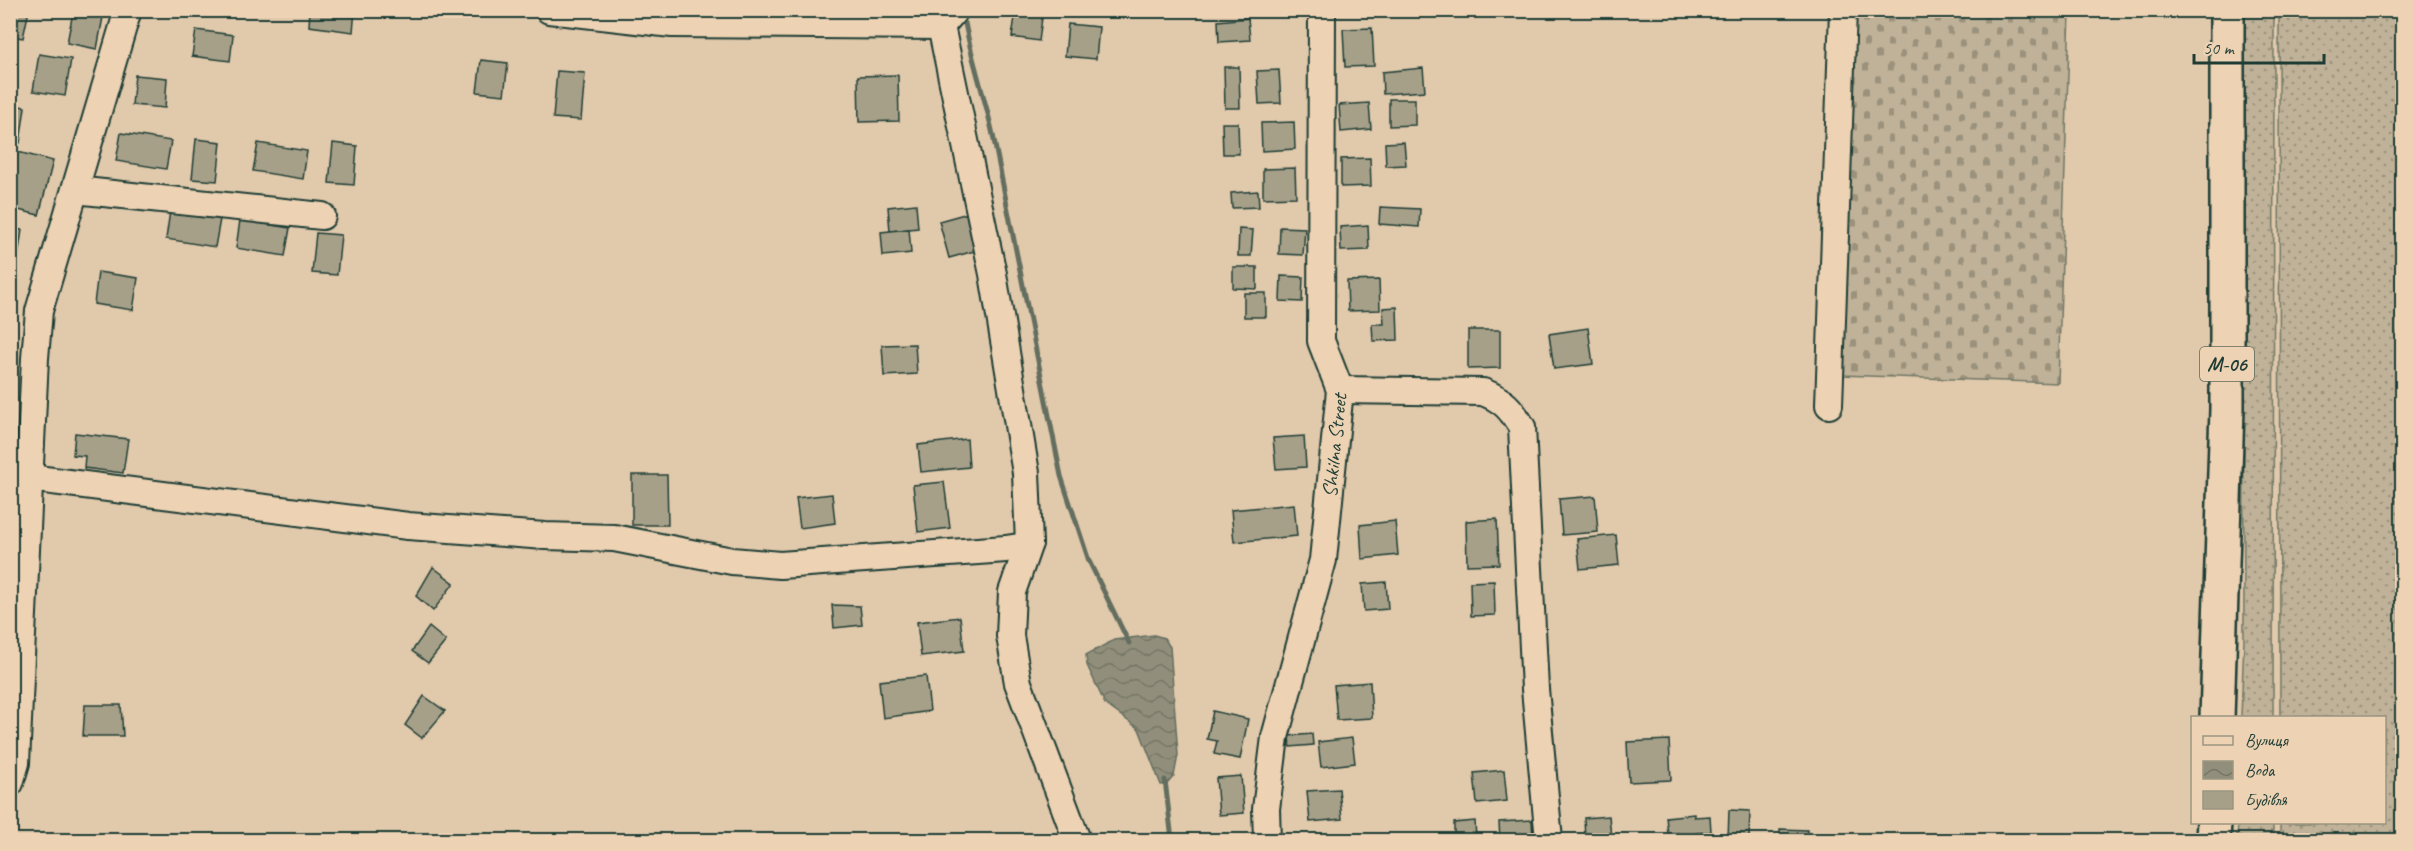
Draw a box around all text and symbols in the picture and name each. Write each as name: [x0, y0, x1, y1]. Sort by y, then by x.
scale bar: [2194, 27, 2324, 65]
text: 50 m: [2203, 37, 2236, 59]
road number: М-06: [2200, 347, 2254, 381]
street label: Shkilna Street: [1316, 391, 1353, 499]
legend: [2191, 716, 2386, 824]
text: Вулиця: [2245, 729, 2289, 751]
text: Вода: [2245, 759, 2276, 781]
text: Будівля: [2245, 789, 2288, 811]

